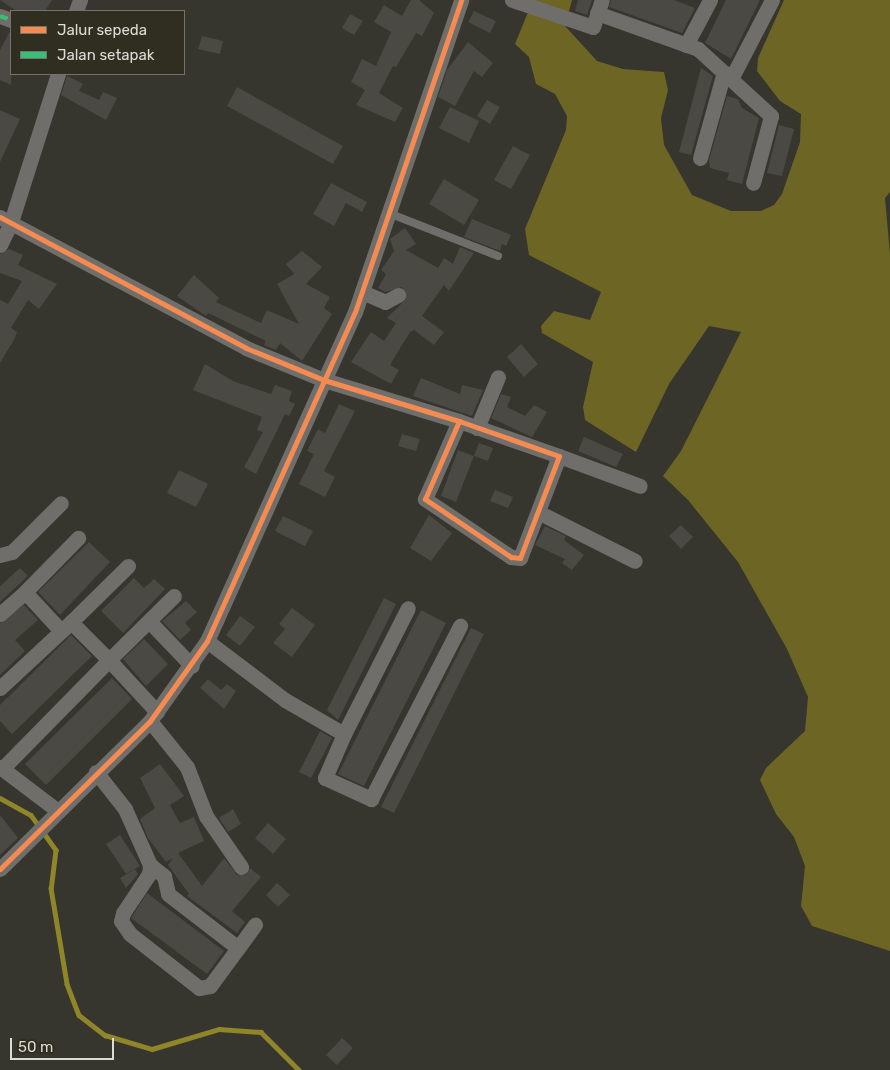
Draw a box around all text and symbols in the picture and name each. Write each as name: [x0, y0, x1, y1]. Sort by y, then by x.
legend: [10, 10, 185, 75]
text: Jalur sepeda: [57, 21, 147, 39]
text: Jalan setapak: [57, 46, 155, 64]
scale bar: [12, 1028, 116, 1060]
text: 50 m: [18, 1038, 53, 1056]

